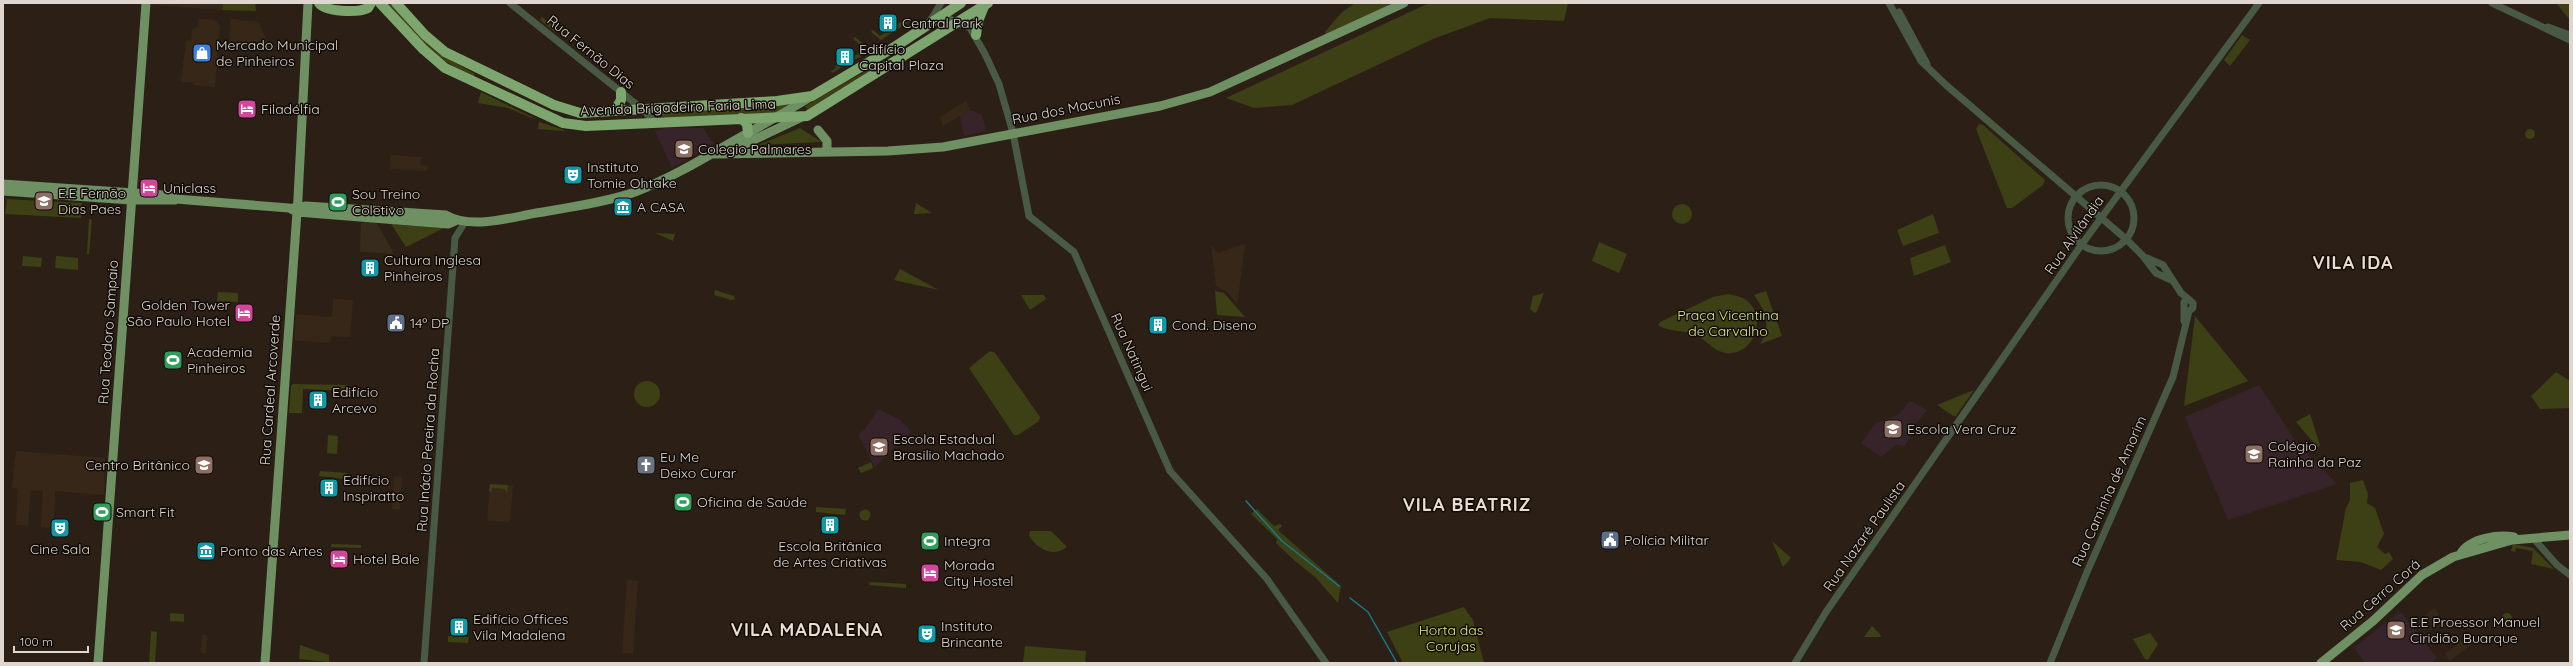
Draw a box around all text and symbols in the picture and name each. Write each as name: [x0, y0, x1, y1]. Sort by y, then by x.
street label: Rua Fernão Dias: [544, 11, 638, 93]
building icon: Central Park: [877, 12, 899, 34]
place label: Central Park: [902, 14, 982, 32]
place label: Mercado Municipal de Pinheiros: [216, 36, 338, 70]
place label: Edifício Capital Plaza: [859, 40, 944, 74]
shop icon: Mercado Municipal de Pinheiros: [191, 42, 213, 64]
building icon: Edifício Capital Plaza: [834, 46, 856, 68]
street label: Rua dos Macunis: [1010, 90, 1122, 128]
street label: Avenida Brigadeiro Faria Lima: [580, 95, 776, 119]
hotel icon: Filadélfia: [236, 98, 258, 120]
place label: Filadélfia: [261, 100, 320, 118]
school or university icon: Colegio Palmares: [673, 138, 695, 160]
place label: Colegio Palmares: [698, 140, 811, 158]
place label: Instituto Tomie Ohtake: [587, 158, 677, 192]
theatre icon: Instituto Tomie Ohtake: [562, 164, 584, 186]
hotel icon: Uniclass: [138, 177, 160, 199]
place label: Uniclass: [163, 179, 216, 197]
place label: E.E Fernão Dias Paes: [58, 184, 126, 218]
place label: Sou Treino Coletivo: [352, 185, 420, 219]
school or university icon: E.E Fernão Dias Paes: [33, 190, 55, 212]
sports icon: Sou Treino Coletivo: [327, 191, 349, 213]
street label: Rua Alvilândia: [2040, 192, 2108, 278]
museum icon: A CASA: [612, 196, 634, 218]
place label: A CASA: [637, 198, 685, 216]
place label: Cultura Inglesa Pinheiros: [384, 251, 481, 285]
district label: VILA IDA: [2312, 251, 2394, 274]
building icon: Cultura Inglesa Pinheiros: [359, 257, 381, 279]
street label: Rua Teodoro Sampaio: [94, 259, 122, 405]
place label: Golden Tower São Paulo Hotel: [127, 296, 231, 330]
hotel icon: Golden Tower São Paulo Hotel: [233, 302, 255, 324]
park label: Praça Vicentina de Carvalho: [1677, 306, 1779, 340]
street label: Rua Natingui: [1107, 310, 1157, 394]
public building icon: 14º DP: [385, 312, 407, 334]
street label: Rua Cardeal Arcoverde: [256, 314, 284, 466]
place label: 14º DP: [410, 314, 449, 332]
building icon: Cond. Diseno: [1147, 314, 1169, 336]
place label: Cond. Diseno: [1172, 316, 1257, 334]
place label: Academia Pinheiros: [187, 343, 252, 377]
street label: Rua Inácio Pereira da Rocha: [413, 348, 443, 532]
sports icon: Academia Pinheiros: [162, 349, 184, 371]
place label: Edifício Arcevo: [332, 383, 378, 417]
building icon: Edifício Arcevo: [307, 389, 329, 411]
street label: Rua Caminha de Amorim: [2068, 413, 2150, 569]
school or university icon: Escola Vera Cruz: [1882, 418, 1904, 440]
place label: Escola Vera Cruz: [1907, 420, 2017, 438]
place label: Escola Estadual Brasilio Machado: [893, 430, 1005, 464]
school or university icon: Escola Estadual Brasilio Machado: [868, 436, 890, 458]
place label: Colégio Rainha da Paz: [2268, 437, 2362, 471]
school or university icon: Colégio Rainha da Paz: [2243, 443, 2265, 465]
place label: Eu Me Deixo Curar: [660, 448, 737, 482]
school or university icon: Centro Britânico: [193, 454, 215, 476]
church icon: Eu Me Deixo Curar: [635, 454, 657, 476]
place label: Centro Britânico: [85, 456, 190, 474]
place label: Edifício Inspiratto: [343, 471, 404, 505]
building icon: Edifício Inspiratto: [318, 477, 340, 499]
street label: Rua Nazaré Paulista: [1819, 477, 1909, 595]
sports icon: Oficina de Saúde: [672, 491, 694, 513]
place label: Oficina de Saúde: [697, 493, 807, 511]
district label: VILA BEATRIZ: [1403, 493, 1531, 516]
sports icon: Smart Fit: [91, 501, 113, 523]
place label: Smart Fit: [116, 503, 175, 521]
building icon: Escola Britânica de Artes Criativas: [819, 514, 841, 536]
theatre icon: Cine Sala: [49, 517, 71, 539]
public building icon: Polícia Militar: [1599, 529, 1621, 551]
sports icon: Integra: [919, 530, 941, 552]
place label: Polícia Militar: [1624, 531, 1709, 549]
place label: Integra: [944, 532, 991, 550]
place label: Escola Britânica de Artes Criativas: [773, 537, 887, 571]
place label: Cine Sala: [30, 540, 90, 558]
museum icon: Ponto das Artes: [195, 540, 217, 562]
place label: Ponto das Artes: [220, 542, 323, 560]
hotel icon: Hotel Bale: [328, 548, 350, 570]
place label: Hotel Bale: [353, 550, 420, 568]
street label: Rua Cerro Corá: [2336, 555, 2424, 635]
place label: Morada City Hostel: [944, 556, 1014, 590]
hotel icon: Morada City Hostel: [919, 562, 941, 584]
place label: Edifício Offices Vila Madalena: [473, 610, 568, 644]
place label: E.E Proessor Manuel Ciridião Buarque: [2410, 613, 2540, 647]
building icon: Edifício Offices Vila Madalena: [448, 616, 470, 638]
place label: Instituto Brincante: [941, 617, 1003, 651]
district label: VILA MADALENA: [731, 618, 883, 641]
school or university icon: E.E Proessor Manuel Ciridião Buarque: [2385, 619, 2407, 641]
park label: Horta das Corujas: [1419, 621, 1483, 655]
theatre icon: Instituto Brincante: [916, 623, 938, 645]
scale bar: [14, 628, 88, 654]
text: 100 m: [20, 634, 53, 649]

